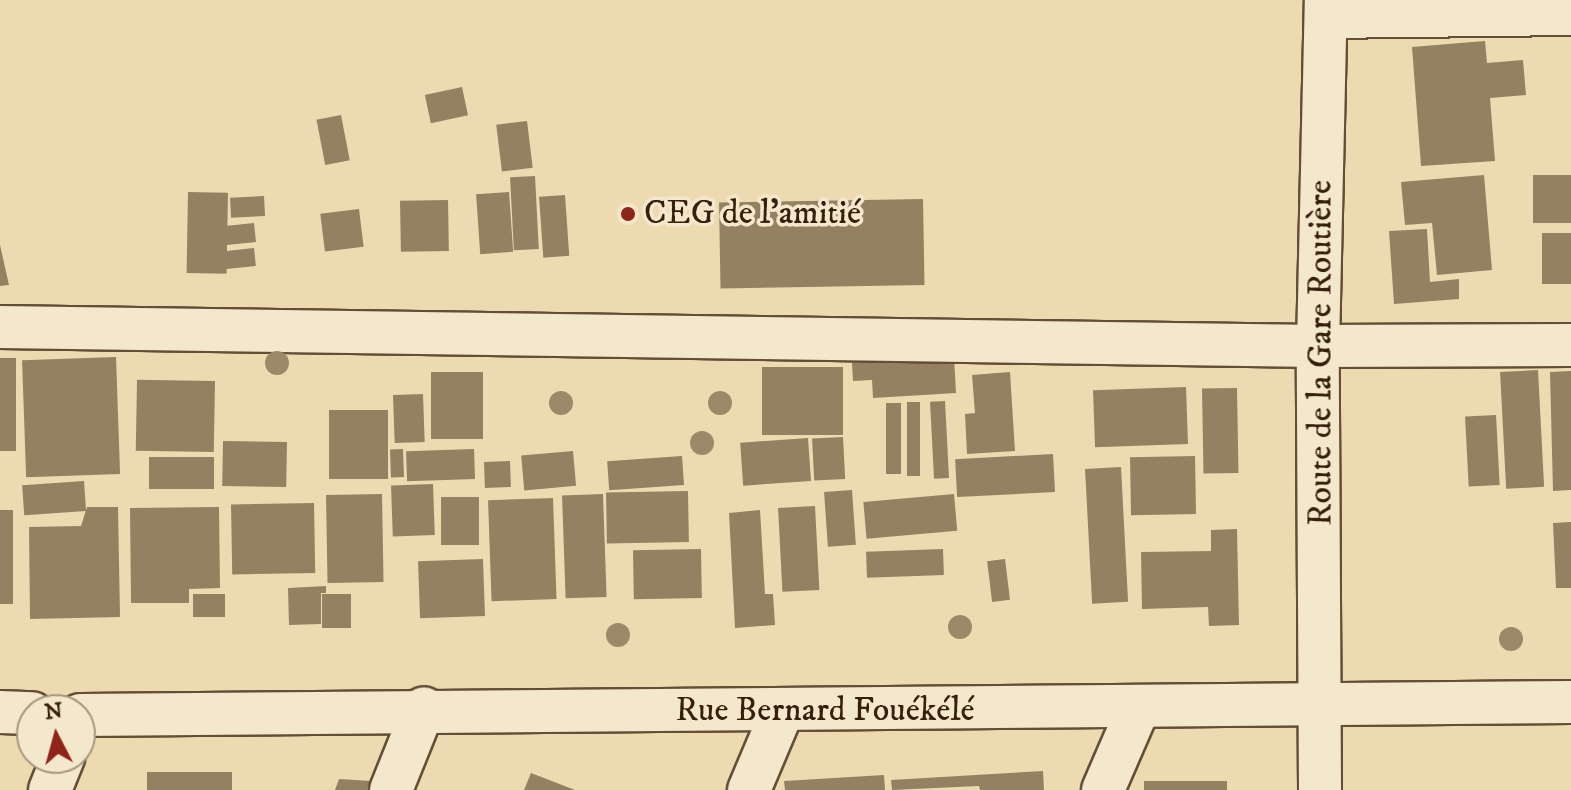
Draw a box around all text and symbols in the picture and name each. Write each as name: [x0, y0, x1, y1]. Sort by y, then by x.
street label: Route de la Gare Routière: [1301, 180, 1341, 526]
place label: CEG de l'amitié: [644, 194, 861, 234]
marker: CEG de l'amitié: [619, 205, 637, 223]
street label: Rue Bernard Fouékélé: [675, 691, 975, 731]
north arrow: [16, 694, 96, 774]
text: N: [43, 697, 64, 726]

